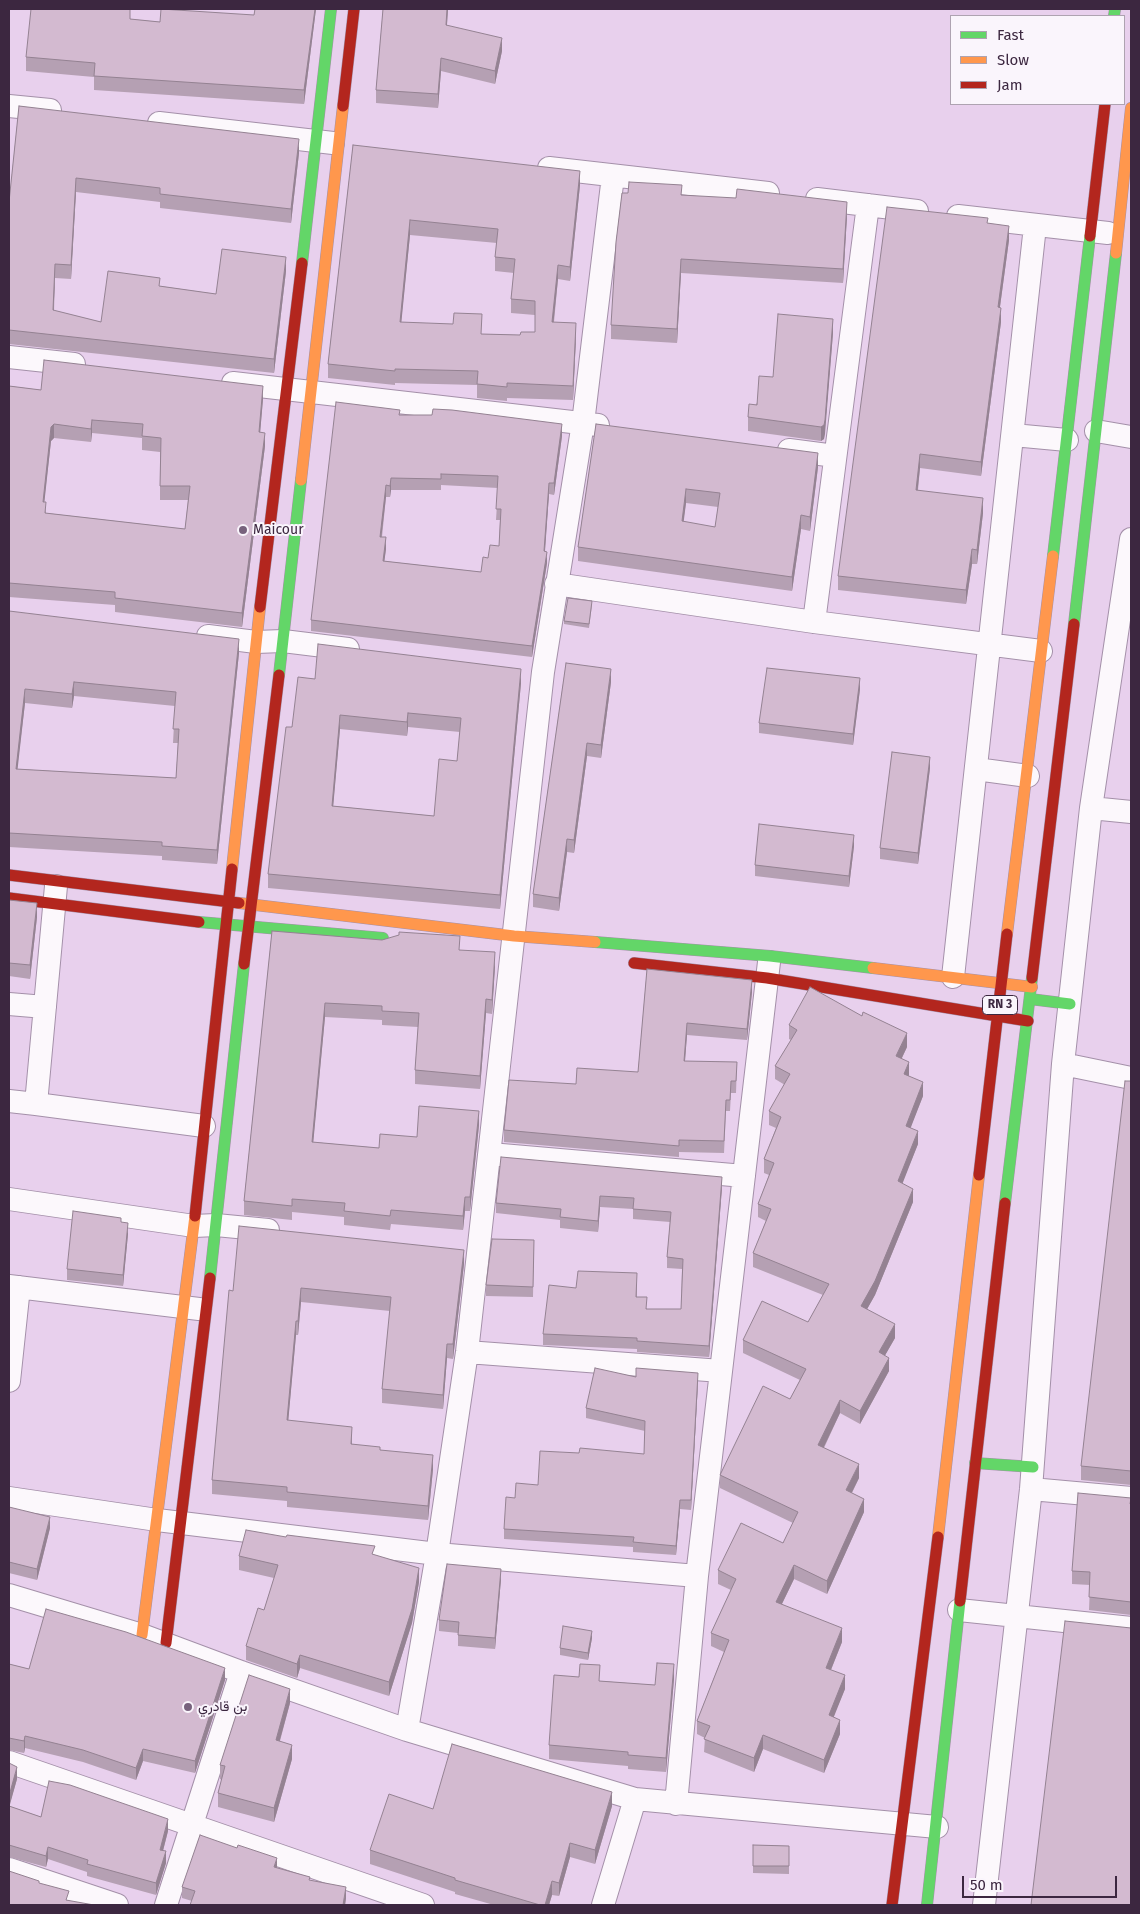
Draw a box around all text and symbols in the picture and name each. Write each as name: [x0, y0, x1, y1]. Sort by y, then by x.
legend: [950, 15, 1125, 105]
text: Fast: [997, 26, 1024, 44]
text: Slow: [997, 51, 1029, 69]
text: Jam: [997, 76, 1023, 94]
place label: Maicour: [253, 522, 304, 538]
marker: Maicour: [237, 524, 249, 536]
road number: RN 3: [982, 996, 1018, 1014]
place label: بن قادري: [198, 1699, 247, 1715]
marker: بن قادري: [182, 1701, 194, 1713]
scale bar: [965, 1866, 1120, 1898]
text: 50 m: [970, 1876, 1003, 1894]

